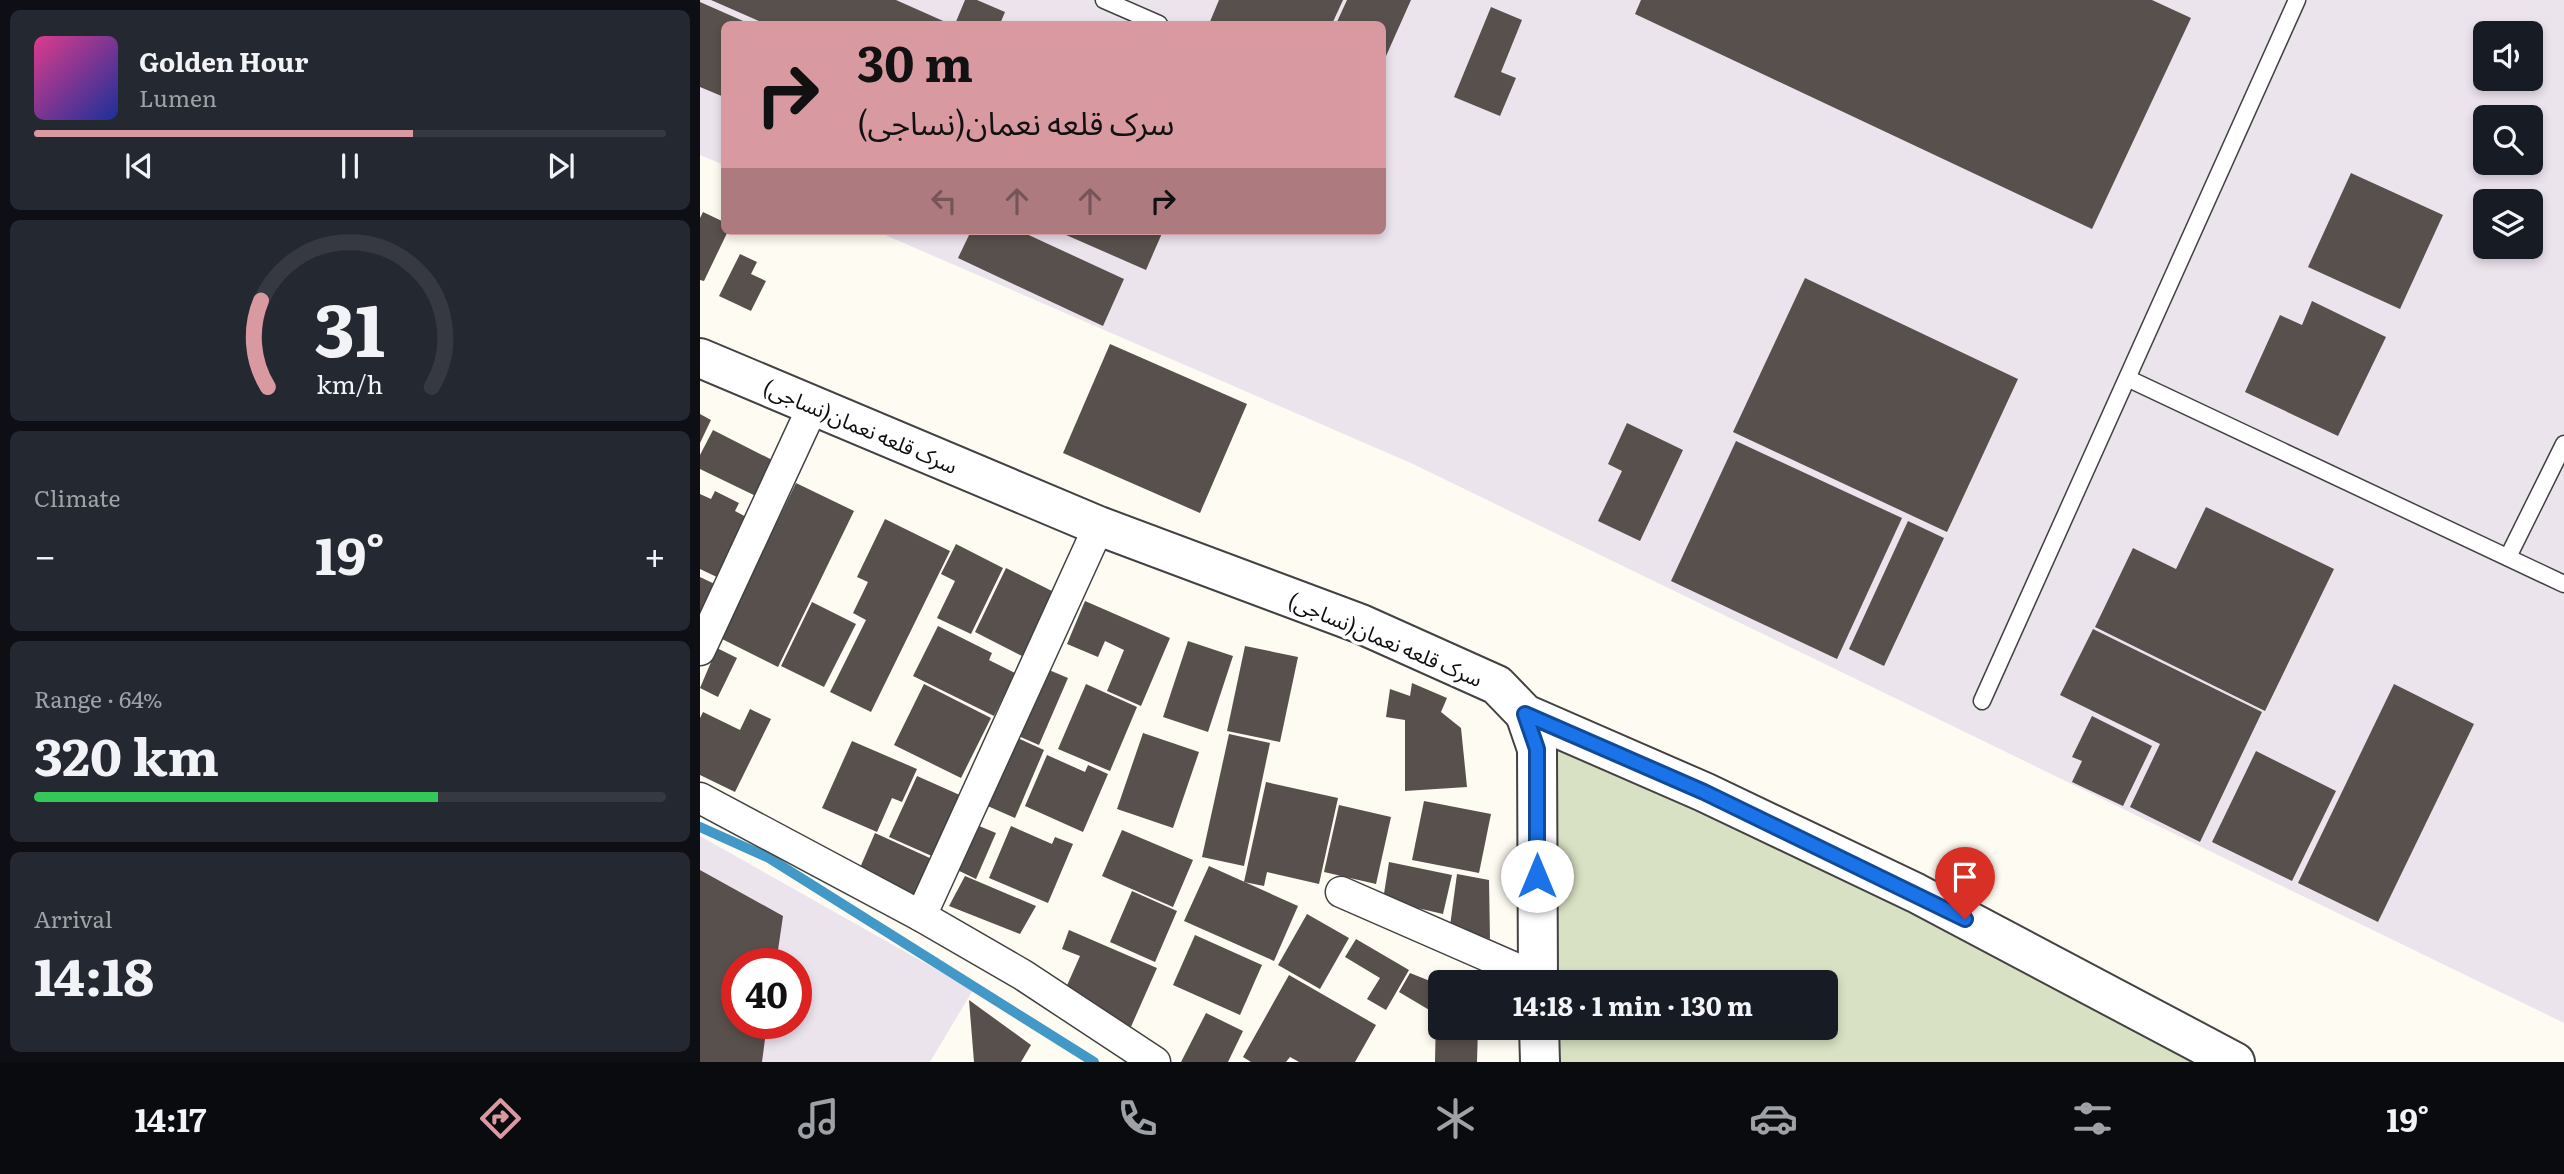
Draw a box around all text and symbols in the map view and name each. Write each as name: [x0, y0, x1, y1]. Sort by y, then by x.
map controls: [2473, 21, 2543, 259]
button: sound: [2473, 21, 2543, 91]
text: 30 m: [857, 24, 973, 97]
text: Golden Hour: [139, 41, 308, 80]
icon: right: [742, 49, 833, 140]
text: Lumen: [139, 80, 217, 114]
text: سرک قلعه نعمان(نساجی): [857, 97, 1174, 145]
button: search: [2473, 105, 2543, 175]
icon: previous: [120, 147, 158, 185]
icon: pause: [331, 147, 369, 185]
icon: next: [542, 147, 580, 185]
icon: left: [925, 182, 963, 220]
icon: ahead: [998, 182, 1036, 220]
icon: ahead: [1071, 182, 1109, 220]
icon: right: [1144, 182, 1182, 220]
button: layers: [2473, 189, 2543, 259]
text: 31: [315, 271, 385, 379]
text: km/h: [317, 364, 383, 401]
street label: سرک قلعه نعمان(نساجی): [759, 370, 963, 480]
text: Climate: [34, 480, 120, 514]
text: 19°: [315, 514, 385, 591]
text: −: [34, 525, 56, 582]
text: +: [644, 525, 666, 582]
street label: سرک قلعه نعمان(نساجی): [1284, 583, 1488, 693]
text: Range · 64%: [34, 681, 163, 715]
text: 320 km: [34, 715, 219, 792]
position arrow: [1500, 839, 1574, 913]
pin: [1935, 847, 1995, 919]
icon: arrive: [1946, 858, 1984, 896]
text: Arrival: [34, 901, 113, 935]
text: 14:18: [34, 935, 154, 1012]
speed limit sign: 40: [721, 948, 812, 1039]
text: 14:18 · 1 min · 130 m: [1513, 985, 1753, 1024]
text: 14:17: [135, 1094, 206, 1142]
icon: directions: [476, 1094, 525, 1143]
icon: music: [794, 1094, 843, 1143]
icon: phone: [1113, 1094, 1162, 1143]
icon: climate: [1431, 1094, 1480, 1143]
icon: car: [1749, 1094, 1798, 1143]
icon: filters: [2068, 1094, 2117, 1143]
text: 19°: [2386, 1094, 2429, 1142]

